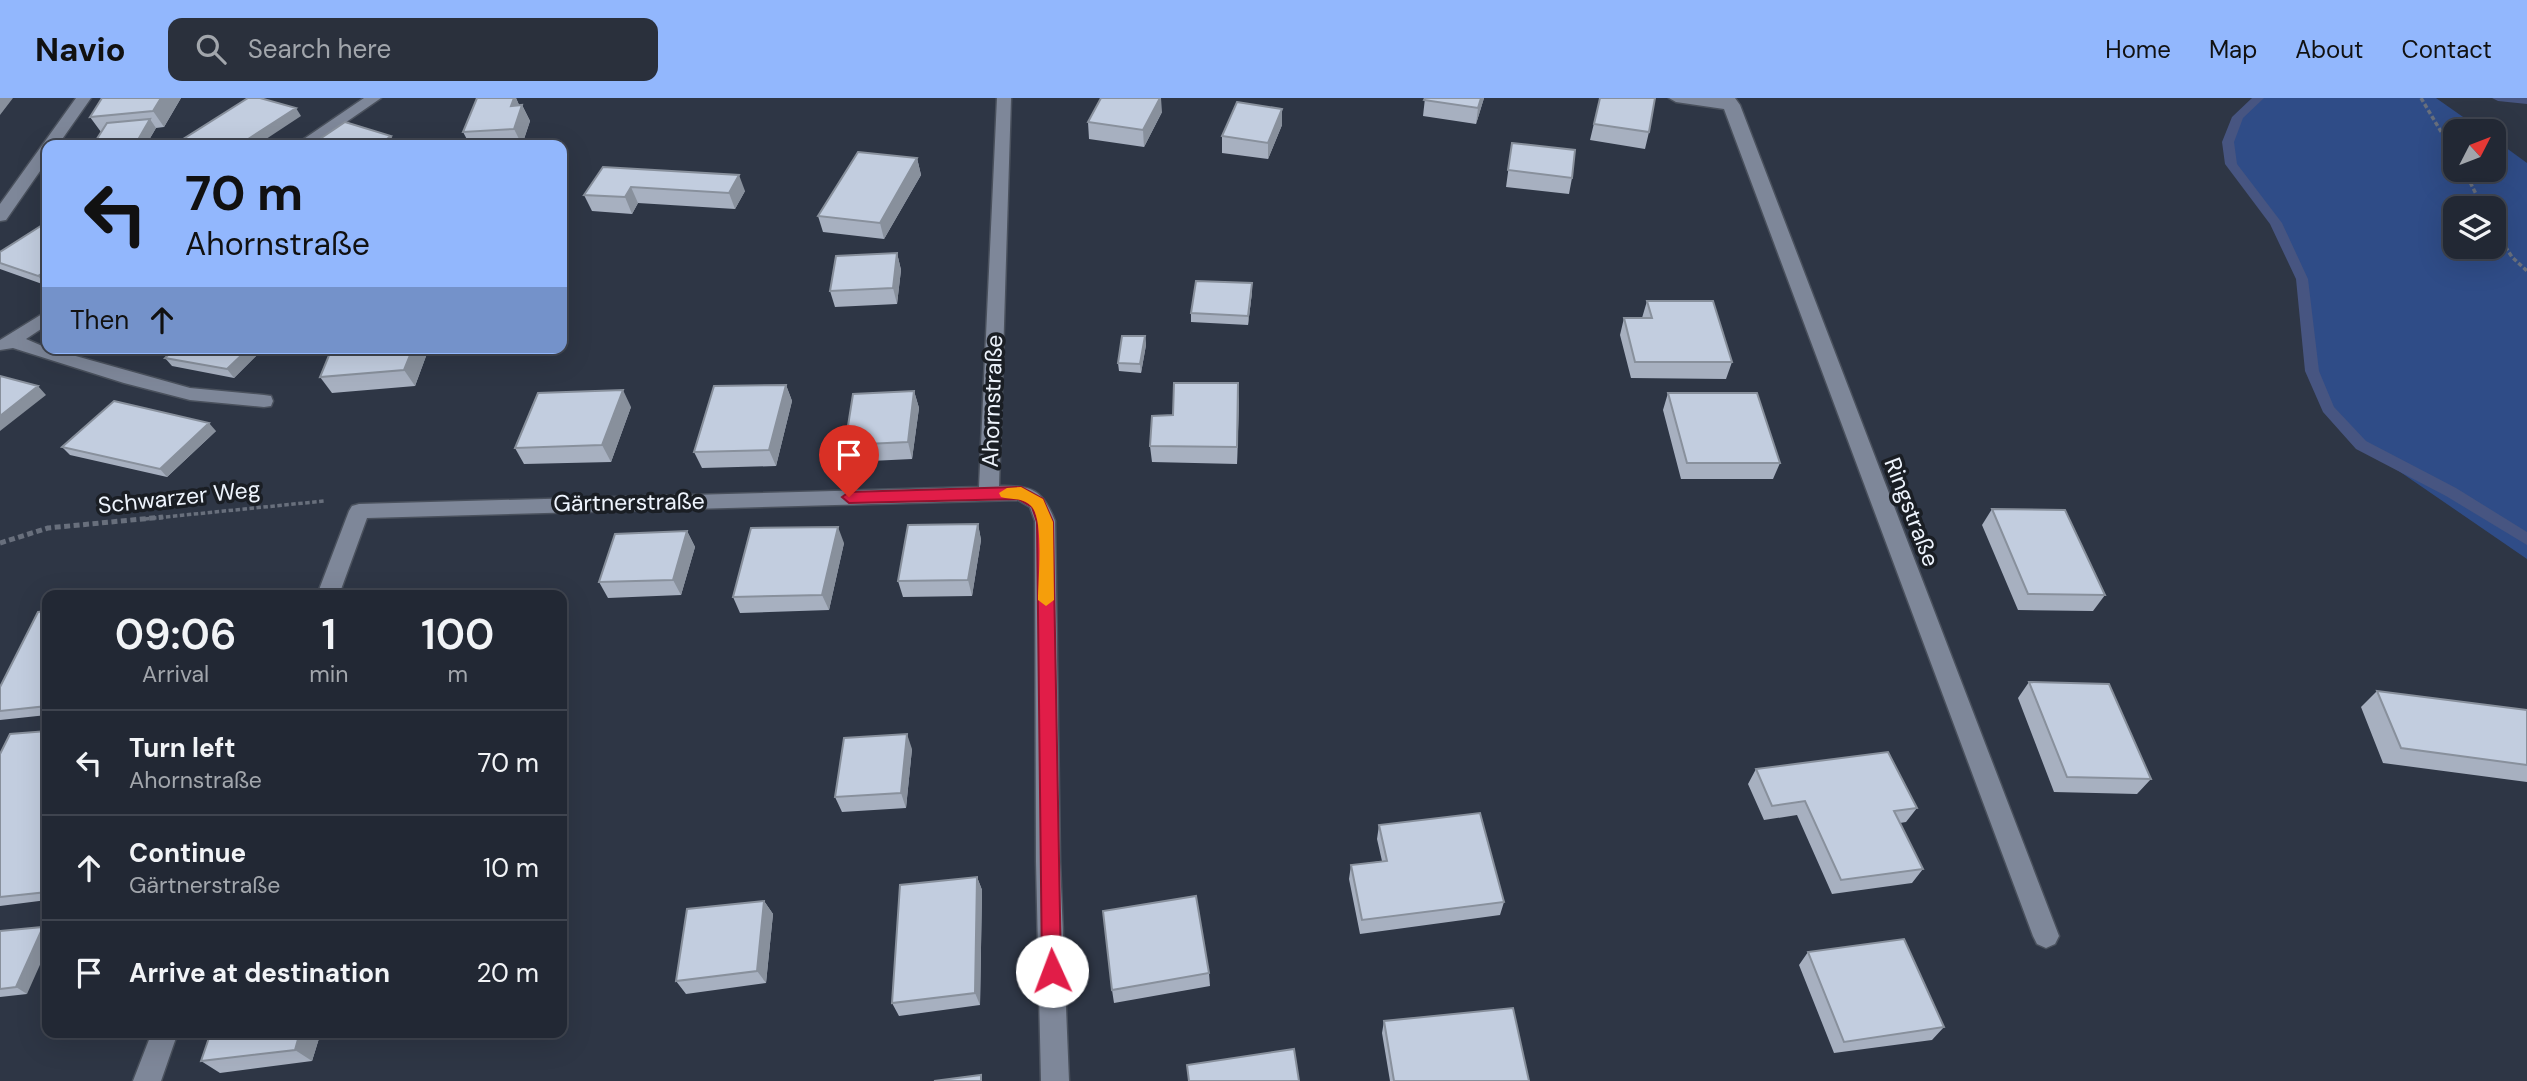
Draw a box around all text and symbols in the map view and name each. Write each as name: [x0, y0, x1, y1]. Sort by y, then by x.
search box: [168, 18, 658, 81]
text: Navio: [35, 28, 126, 71]
icon: search: [192, 30, 230, 68]
text: Search here: [248, 32, 391, 66]
text: Home: [2105, 34, 2171, 65]
text: Map: [2209, 34, 2257, 65]
text: About: [2295, 34, 2364, 65]
text: Contact: [2402, 34, 2492, 65]
north arrow: [2443, 119, 2506, 182]
map controls: [2443, 119, 2506, 259]
text: 70 m: [185, 161, 303, 225]
icon: left: [70, 168, 161, 259]
button: layers: [2443, 196, 2506, 259]
text: Ahornstraße: [185, 223, 370, 265]
icon: ahead: [143, 301, 181, 339]
text: Then: [70, 303, 129, 337]
street label: Ahornstraße: [975, 334, 1009, 468]
pin: [819, 425, 879, 497]
icon: arrive: [830, 436, 868, 474]
street label: Ringstraße: [1878, 453, 1946, 571]
street label: Schwarzer Weg: [96, 474, 262, 520]
street label: Gärtnerstraße: [553, 486, 705, 518]
text: 09:06: [115, 607, 237, 662]
text: 1: [321, 607, 336, 662]
text: 100: [421, 607, 494, 662]
text: Arrival: [142, 659, 209, 689]
text: min: [309, 659, 348, 689]
text: m: [447, 659, 468, 689]
text: Turn left: [129, 731, 236, 765]
icon: left: [70, 744, 108, 782]
text: 70 m: [478, 746, 539, 780]
text: Ahornstraße: [129, 765, 262, 795]
text: Continue: [129, 836, 246, 870]
icon: ahead: [70, 849, 108, 887]
text: 10 m: [483, 851, 539, 885]
text: Gärtnerstraße: [129, 870, 280, 900]
position arrow: [1015, 934, 1089, 1008]
icon: arrive: [70, 954, 108, 992]
text: Arrive at destination: [129, 956, 390, 990]
text: 20 m: [476, 956, 539, 990]

